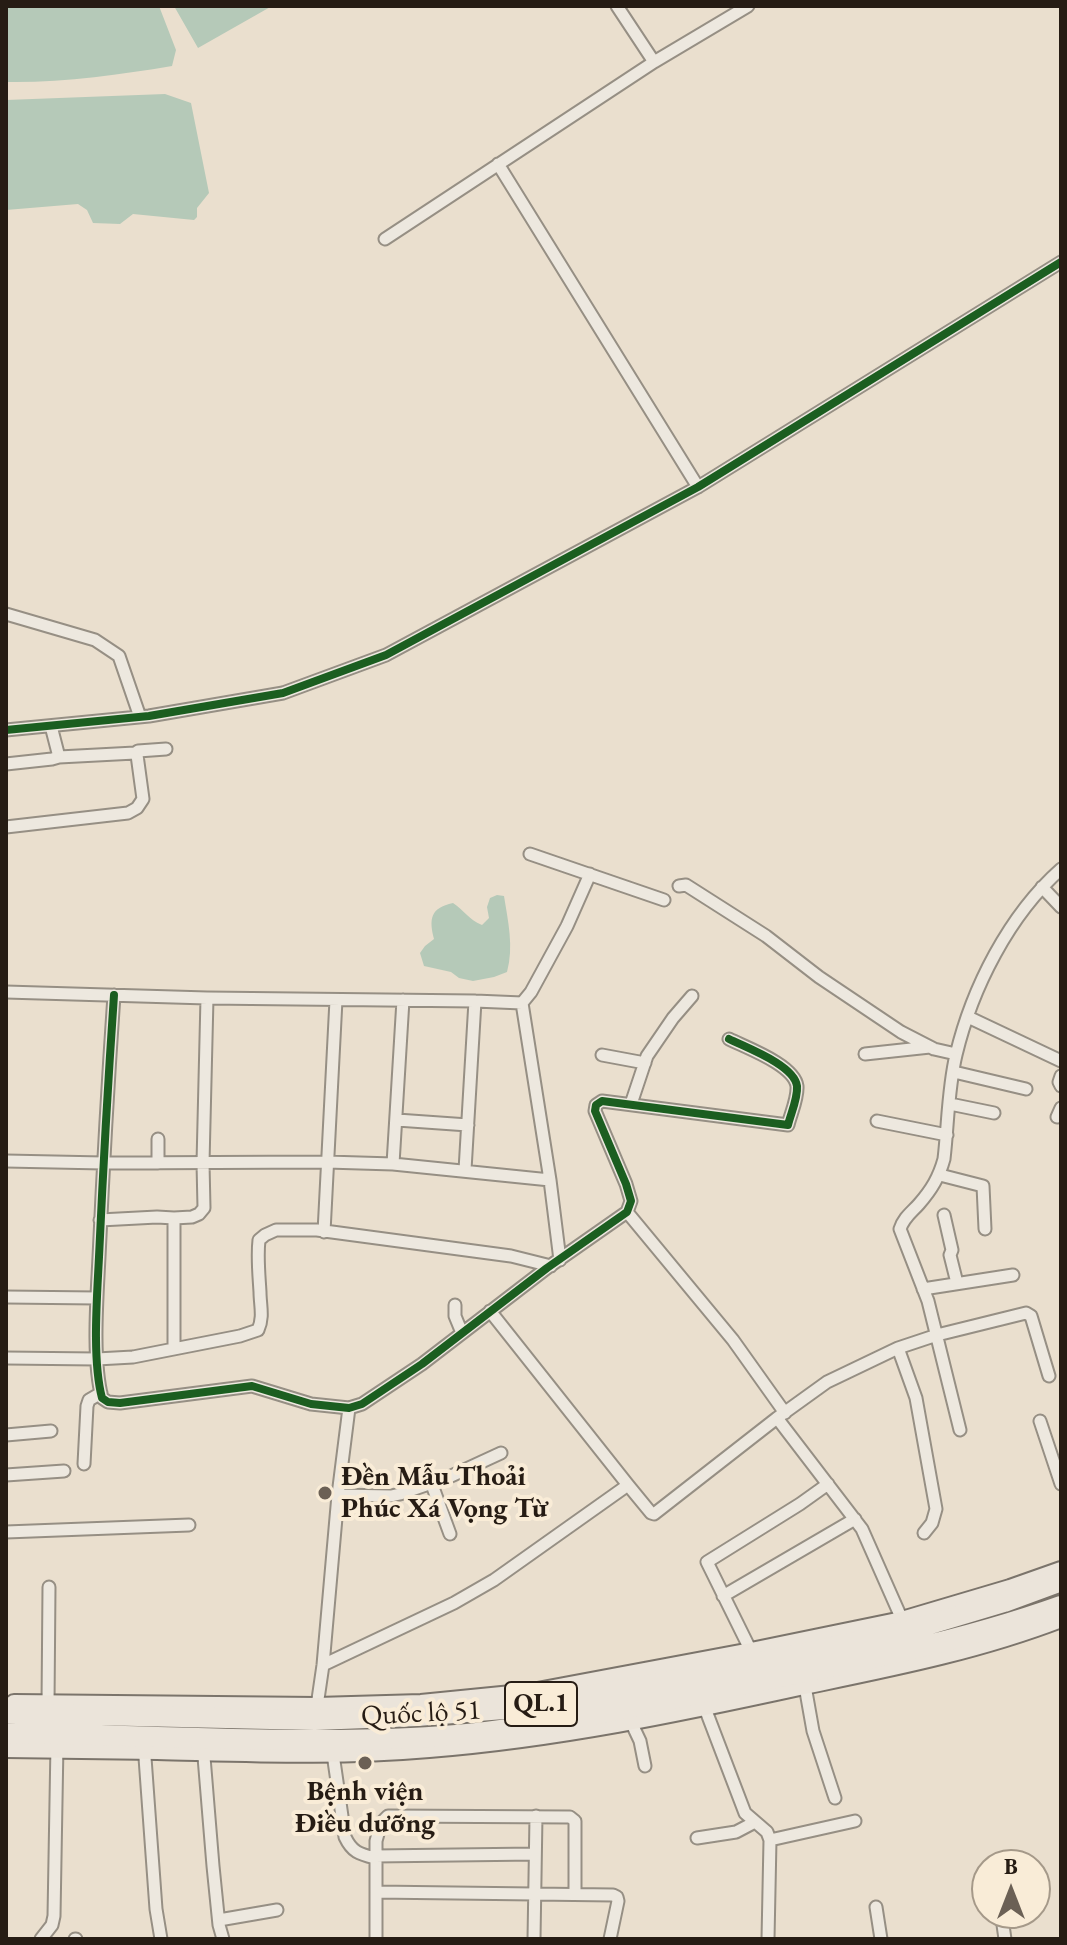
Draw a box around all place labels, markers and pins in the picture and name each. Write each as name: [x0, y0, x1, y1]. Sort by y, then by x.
place label: Đền Mẫu Thoải Phúc Xá Vọng Từ: [341, 1460, 549, 1526]
marker: Đền Mẫu Thoải Phúc Xá Vọng Từ: [316, 1484, 334, 1502]
marker: Bệnh viện Điều dưỡng: [356, 1754, 374, 1772]
place label: Bệnh viện Điều dưỡng: [295, 1775, 435, 1841]

